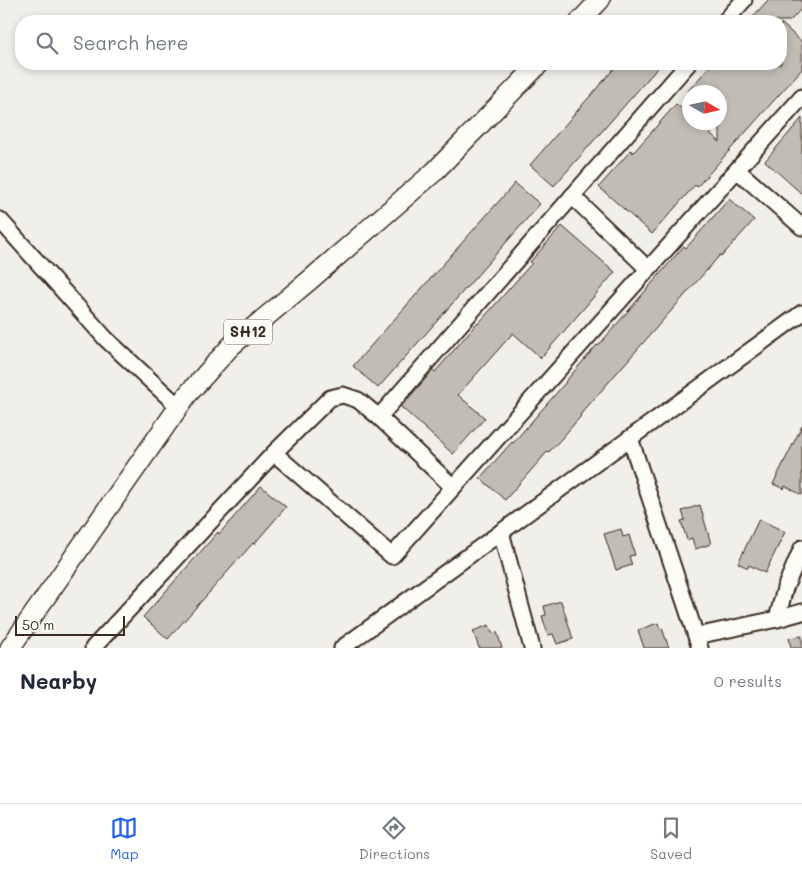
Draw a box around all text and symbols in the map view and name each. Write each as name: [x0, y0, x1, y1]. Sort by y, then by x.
search box: [15, 15, 787, 70]
icon: search: [33, 29, 61, 57]
text: Search here: [73, 30, 189, 55]
north arrow: [682, 85, 727, 130]
road number: SH12: [224, 320, 272, 344]
scale bar: [15, 613, 125, 636]
text: 50 m: [22, 615, 54, 634]
text: Nearby: [20, 667, 97, 694]
text: 0 results: [714, 670, 782, 691]
tab: Map: [110, 814, 139, 863]
tab: Directions: [359, 814, 430, 863]
tab: Saved: [650, 814, 692, 863]

